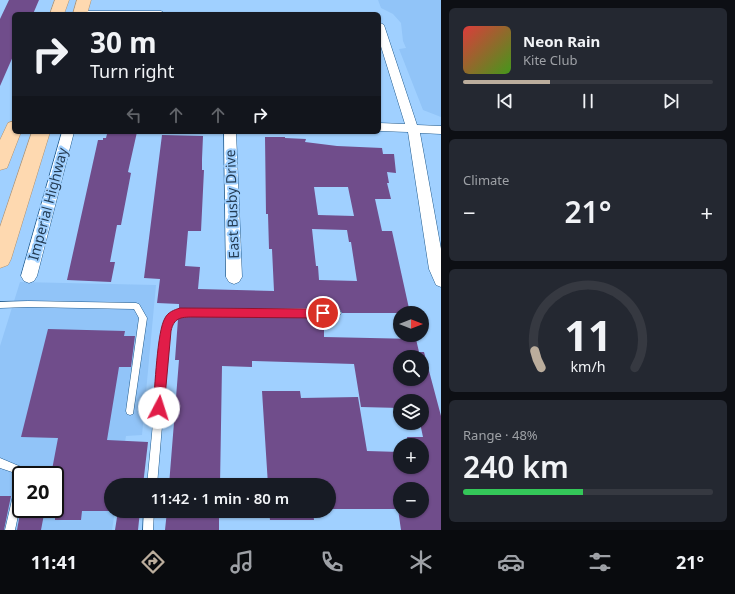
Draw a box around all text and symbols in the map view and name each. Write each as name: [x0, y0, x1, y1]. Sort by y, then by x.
text: 30 m: [90, 23, 157, 61]
icon: right: [24, 28, 76, 80]
text: Neon Rain: [523, 31, 600, 51]
text: Kite Club: [523, 51, 577, 69]
text: Turn right: [90, 59, 174, 83]
icon: previous: [494, 90, 516, 112]
icon: pause: [577, 90, 599, 112]
icon: next: [660, 90, 682, 112]
icon: left: [123, 104, 145, 126]
icon: ahead: [165, 104, 187, 126]
icon: ahead: [207, 104, 229, 126]
icon: right: [249, 104, 271, 126]
street label: Imperial Highway: [23, 145, 72, 262]
street label: East Busby Drive: [220, 149, 243, 259]
text: Climate: [463, 171, 509, 189]
text: 21°: [564, 191, 612, 232]
text: −: [463, 197, 476, 227]
text: +: [700, 197, 713, 227]
pin: [306, 296, 340, 330]
icon: arrive: [312, 302, 334, 324]
north arrow: [393, 306, 429, 342]
map controls: [393, 306, 429, 518]
text: 11: [564, 307, 612, 363]
button: search: [393, 350, 429, 386]
text: km/h: [570, 357, 606, 376]
position arrow: [138, 387, 180, 429]
button: layers: [393, 394, 429, 430]
text: Range · 48%: [463, 426, 538, 444]
button: +: [393, 438, 429, 474]
text: 240 km: [463, 446, 569, 487]
speed limit sign: 20: [12, 466, 64, 518]
button: −: [393, 482, 429, 518]
text: 11:42 · 1 min · 80 m: [151, 488, 289, 508]
icon: directions: [139, 548, 167, 576]
icon: music: [228, 548, 256, 576]
icon: phone: [318, 548, 346, 576]
icon: climate: [407, 548, 435, 576]
icon: car: [497, 548, 525, 576]
icon: filters: [586, 548, 614, 576]
text: 11:41: [31, 550, 77, 574]
text: 21°: [676, 550, 704, 574]

